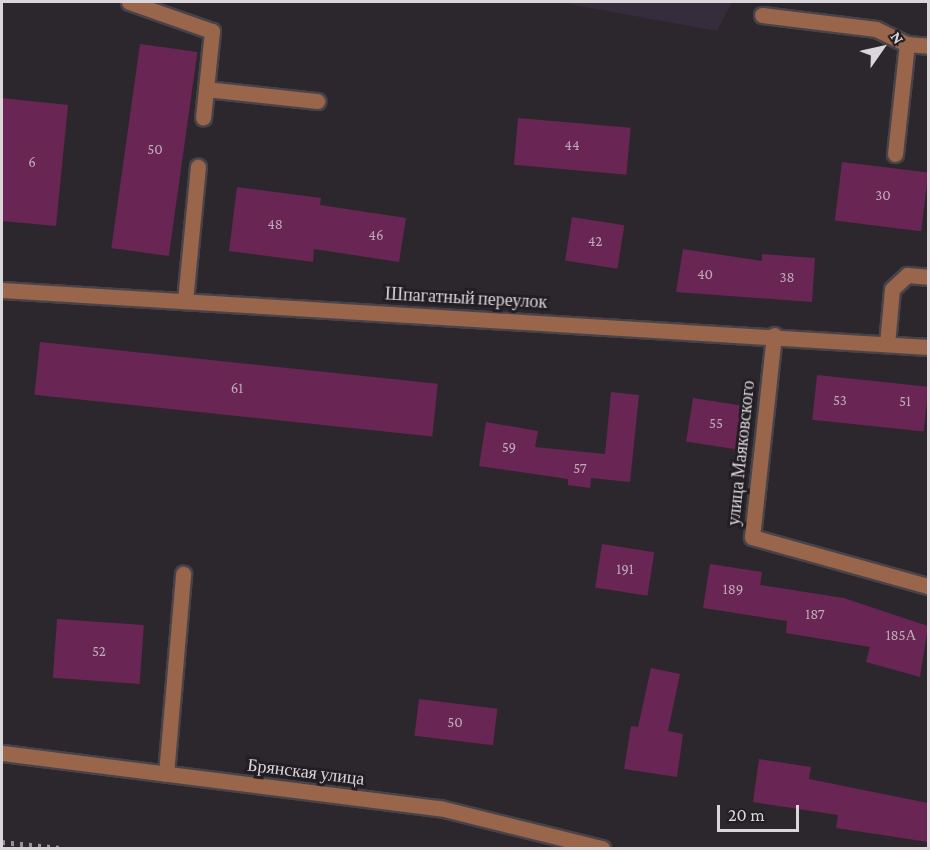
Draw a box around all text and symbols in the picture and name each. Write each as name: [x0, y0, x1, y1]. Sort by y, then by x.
north arrow: [852, 18, 912, 78]
text: N: [887, 28, 907, 47]
house number: 44: [564, 137, 580, 155]
house number: 50: [147, 141, 163, 159]
house number: 6: [28, 154, 36, 172]
house number: 30: [875, 187, 891, 205]
house number: 48: [267, 216, 283, 234]
house number: 46: [368, 227, 384, 245]
house number: 42: [588, 233, 602, 251]
house number: 40: [697, 266, 713, 284]
house number: 38: [779, 269, 795, 287]
street label: Шпагатный переулок: [384, 283, 548, 313]
street label: улица Маяковского: [723, 379, 759, 527]
house number: 61: [231, 380, 243, 398]
house number: 53: [833, 392, 847, 410]
house number: 51: [899, 393, 911, 411]
house number: 55: [709, 415, 723, 433]
house number: 59: [502, 439, 516, 457]
house number: 57: [573, 460, 587, 478]
house number: 191: [616, 561, 634, 579]
house number: 189: [723, 581, 743, 599]
house number: 187: [805, 606, 825, 624]
house number: 185А: [886, 627, 916, 645]
house number: 52: [92, 643, 106, 661]
house number: 50: [447, 714, 463, 732]
street label: Брянская улица: [246, 754, 366, 790]
scale bar: [720, 793, 802, 831]
text: 20 m: [728, 805, 765, 825]

